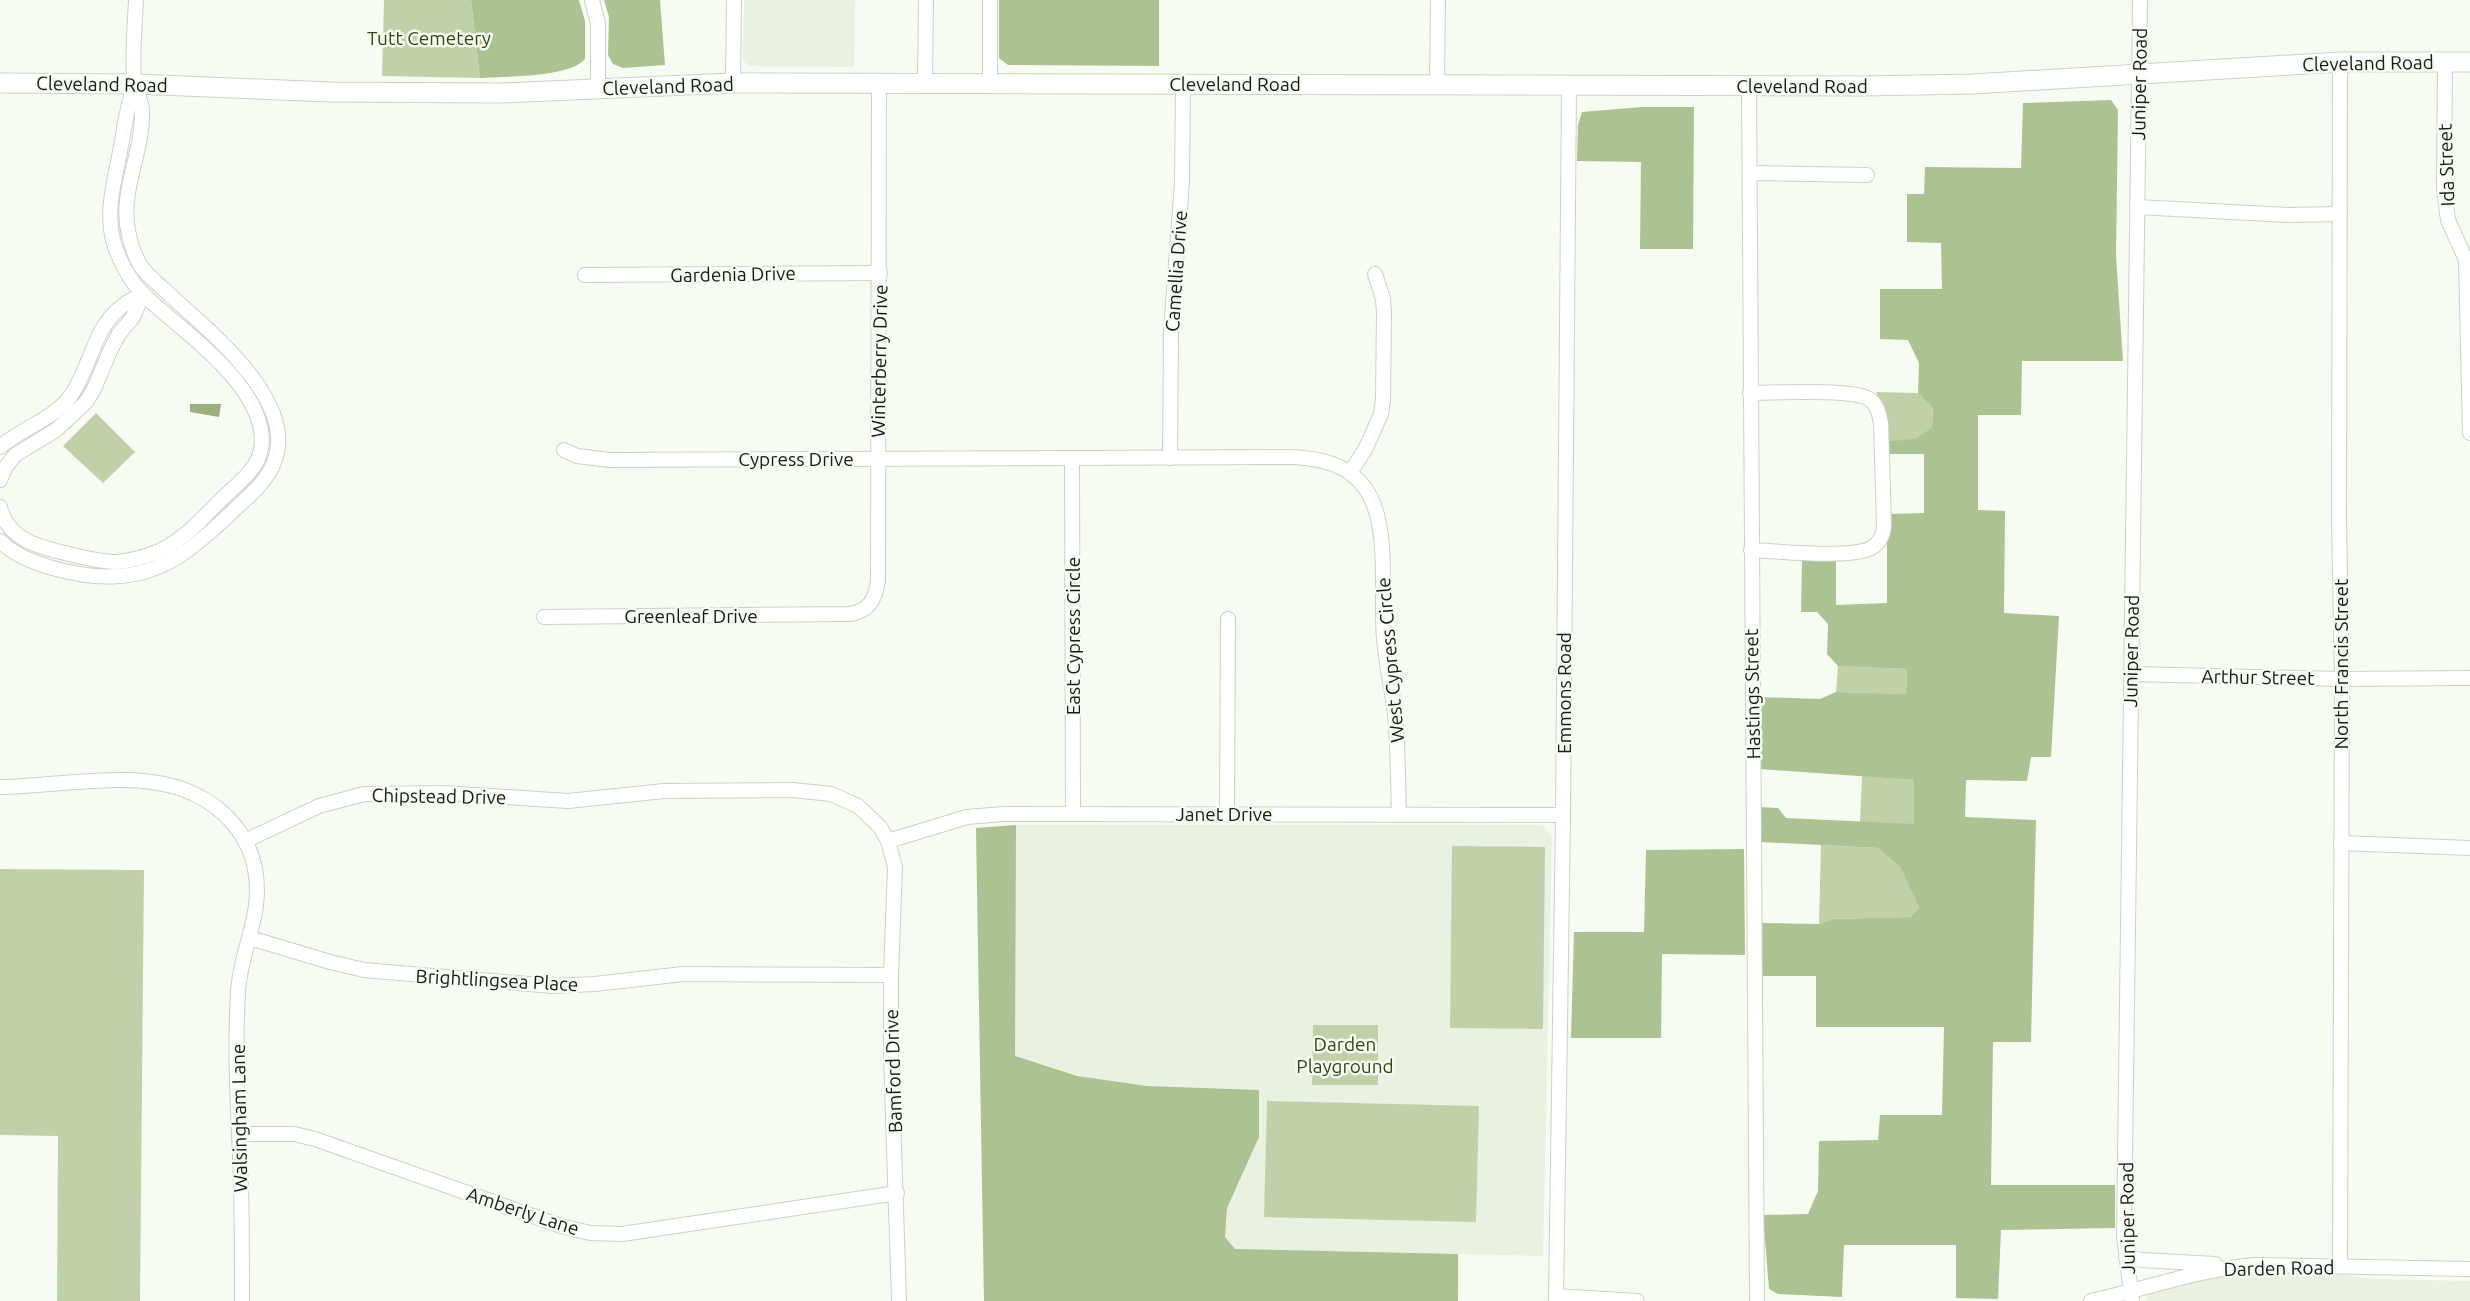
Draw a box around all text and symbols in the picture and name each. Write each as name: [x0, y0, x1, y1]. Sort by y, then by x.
park label: Tutt Cemetery: [367, 27, 491, 49]
street label: Juniper Road: [2127, 28, 2151, 140]
street label: Cleveland Road: [2302, 51, 2434, 75]
street label: Cleveland Road: [36, 72, 168, 96]
street label: Cleveland Road: [602, 73, 734, 99]
street label: Cleveland Road: [1169, 73, 1301, 95]
street label: Cleveland Road: [1736, 75, 1868, 97]
street label: Ida Street: [2434, 123, 2458, 207]
street label: Camellia Drive: [1161, 209, 1191, 333]
street label: Gardenia Drive: [670, 262, 796, 286]
street label: Winterberry Drive: [867, 284, 891, 438]
street label: Cypress Drive: [738, 448, 854, 470]
street label: East Cypress Circle: [1062, 557, 1084, 715]
street label: West Cypress Circle: [1372, 576, 1408, 744]
street label: North Francis Street: [2330, 578, 2352, 750]
street label: Juniper Road: [2119, 595, 2143, 707]
street label: Greenleaf Drive: [624, 605, 758, 627]
street label: Hastings Street: [1740, 628, 1764, 760]
street label: Emmons Road: [1553, 632, 1575, 754]
street label: Arthur Street: [2201, 665, 2315, 689]
street label: Chipstead Drive: [372, 784, 506, 808]
street label: Janet Drive: [1175, 803, 1273, 825]
street label: Brightlingsea Place: [415, 965, 579, 995]
street label: Bamford Drive: [880, 1009, 906, 1133]
park label: Darden Playground: [1296, 1033, 1394, 1077]
street label: Walsingham Lane: [227, 1043, 251, 1193]
street label: Juniper Road: [2115, 1162, 2139, 1274]
street label: Amberly Lane: [464, 1182, 582, 1240]
street label: Darden Road: [2223, 1256, 2335, 1280]

